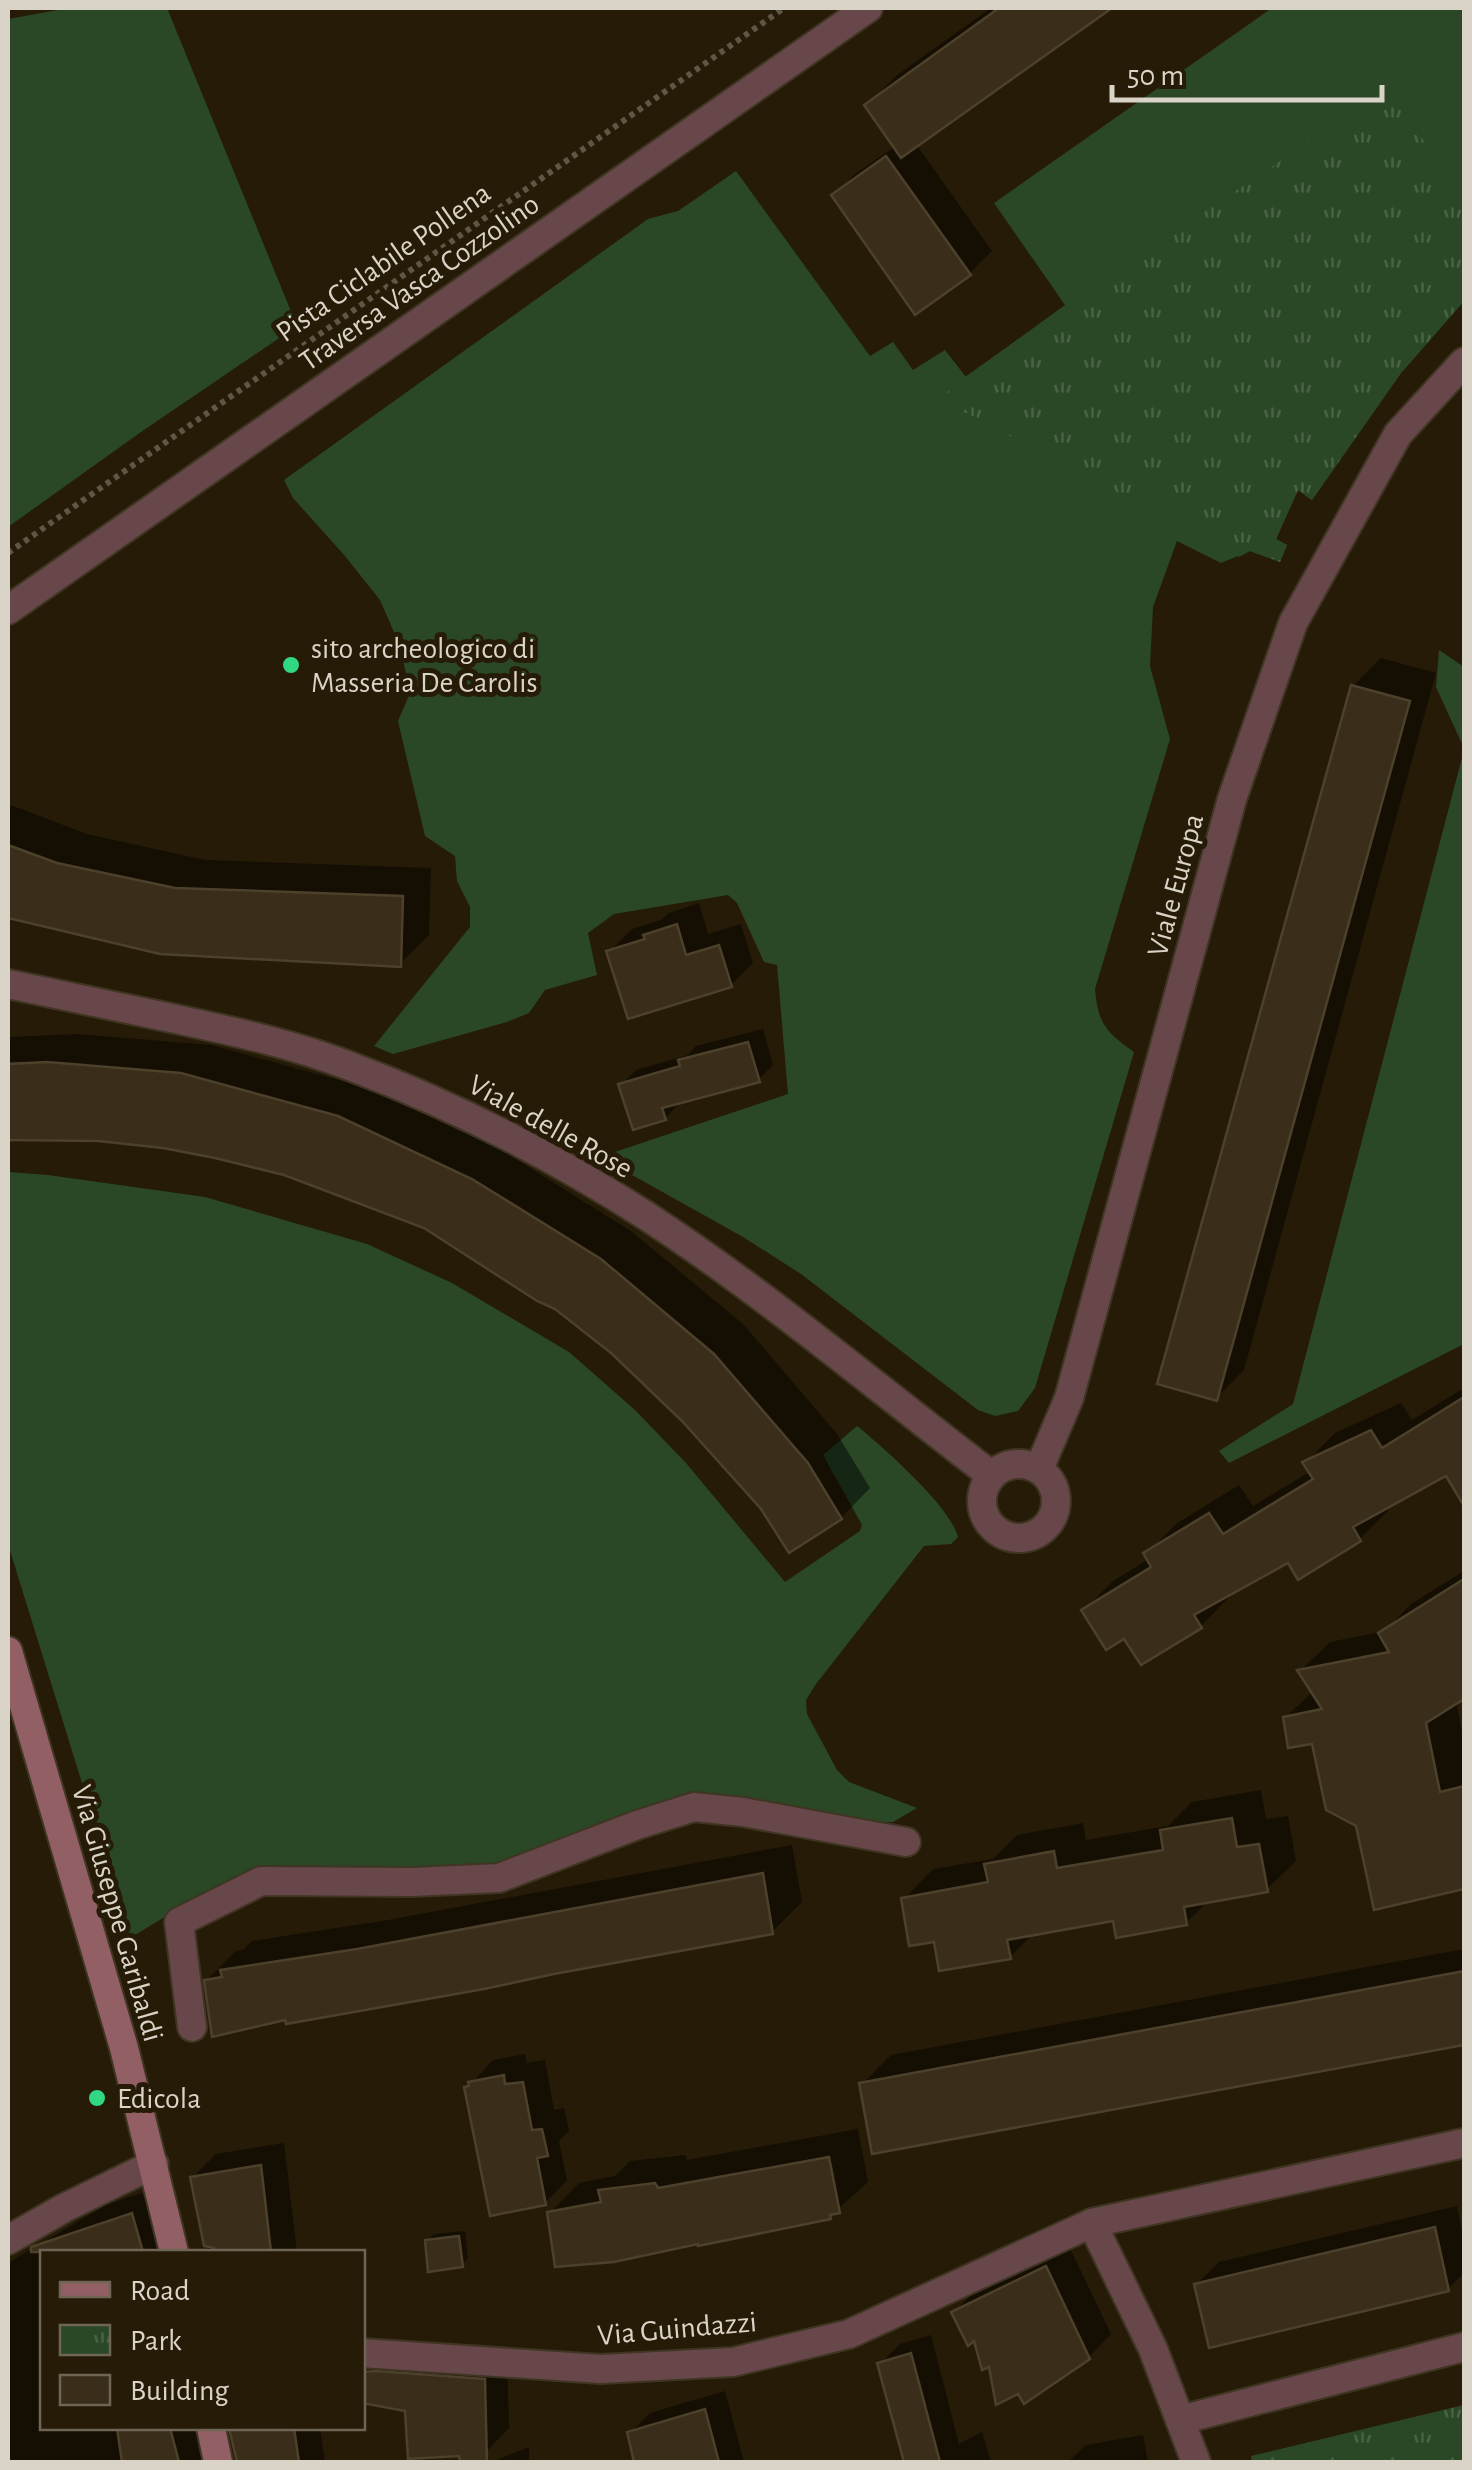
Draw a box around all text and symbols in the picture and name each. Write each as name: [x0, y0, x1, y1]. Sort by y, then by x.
scale bar: [1112, 40, 1382, 102]
text: 50 m: [1127, 61, 1184, 91]
street label: Pista Ciclabile Pollena: [271, 178, 496, 348]
street label: Traversa Vasca Cozzolino: [294, 189, 545, 377]
place label: sito archeologico di Masseria De Carolis: [311, 634, 538, 698]
marker: sito archeologico di Masseria De Carolis: [280, 654, 302, 676]
street label: Viale Europa: [1143, 811, 1209, 960]
street label: Viale delle Rose: [463, 1070, 638, 1184]
street label: Via Giuseppe Garibaldi: [66, 1782, 168, 2045]
place label: Edicola: [117, 2084, 201, 2114]
marker: Edicola: [86, 2087, 108, 2109]
legend: [40, 2250, 365, 2430]
text: Road: [130, 2276, 190, 2306]
street label: Via Guindazzi: [596, 2307, 758, 2351]
text: Park: [130, 2326, 182, 2356]
text: Building: [130, 2376, 229, 2406]

